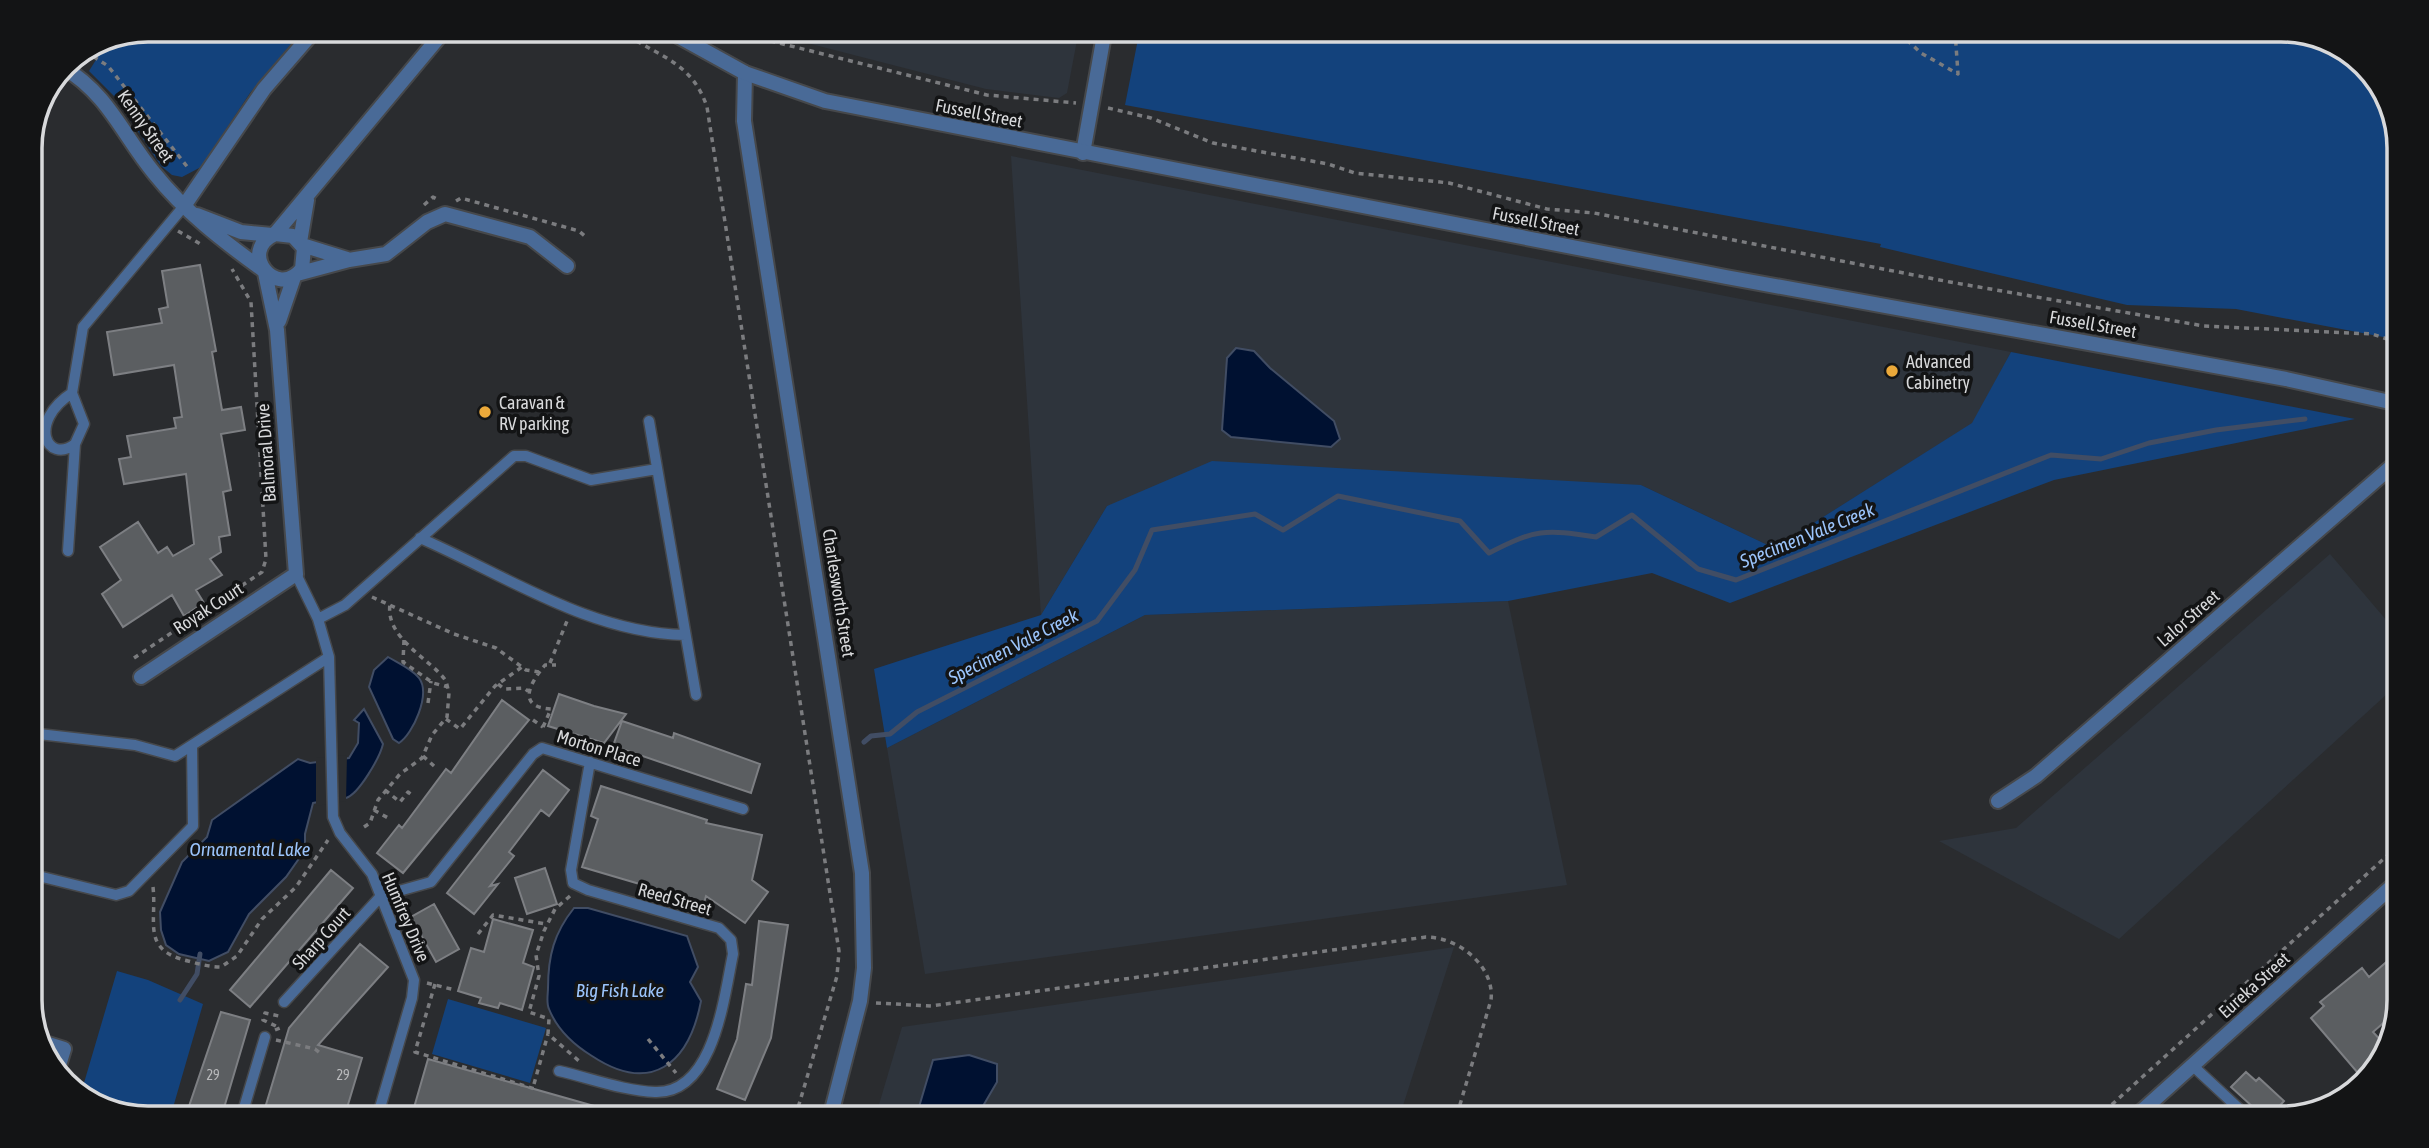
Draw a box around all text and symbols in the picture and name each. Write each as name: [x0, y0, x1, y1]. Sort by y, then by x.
street label: Kenny Street: [113, 86, 179, 166]
street label: Fussell Street: [934, 94, 1024, 132]
street label: Fussell Street: [1491, 202, 1581, 240]
street label: Fussell Street: [2048, 306, 2138, 342]
place label: Advanced Cabinetry: [1906, 351, 1971, 393]
marker: Advanced Cabinetry: [1884, 363, 1900, 379]
place label: Caravan & RV parking: [499, 392, 570, 434]
street label: Balmoral Drive: [252, 403, 280, 503]
marker: Caravan & RV parking: [477, 404, 493, 420]
water label: Specimen Vale Creek: [1736, 498, 1878, 572]
street label: Charlesworth Street: [818, 527, 860, 659]
street label: Royak Court: [169, 578, 247, 638]
street label: Lalor Street: [2153, 585, 2223, 651]
water label: Specimen Vale Creek: [943, 603, 1082, 689]
street label: Morton Place: [554, 725, 644, 771]
water label: Ornamental Lake: [190, 838, 310, 860]
street label: Humfrey Drive: [378, 869, 434, 965]
street label: Reed Street: [636, 878, 714, 920]
street label: Sharp Court: [288, 903, 354, 973]
street label: Eureka Street: [2214, 948, 2294, 1022]
water label: Big Fish Lake: [576, 979, 664, 1001]
house number: 29: [206, 1067, 220, 1083]
house number: 29: [336, 1067, 350, 1083]

